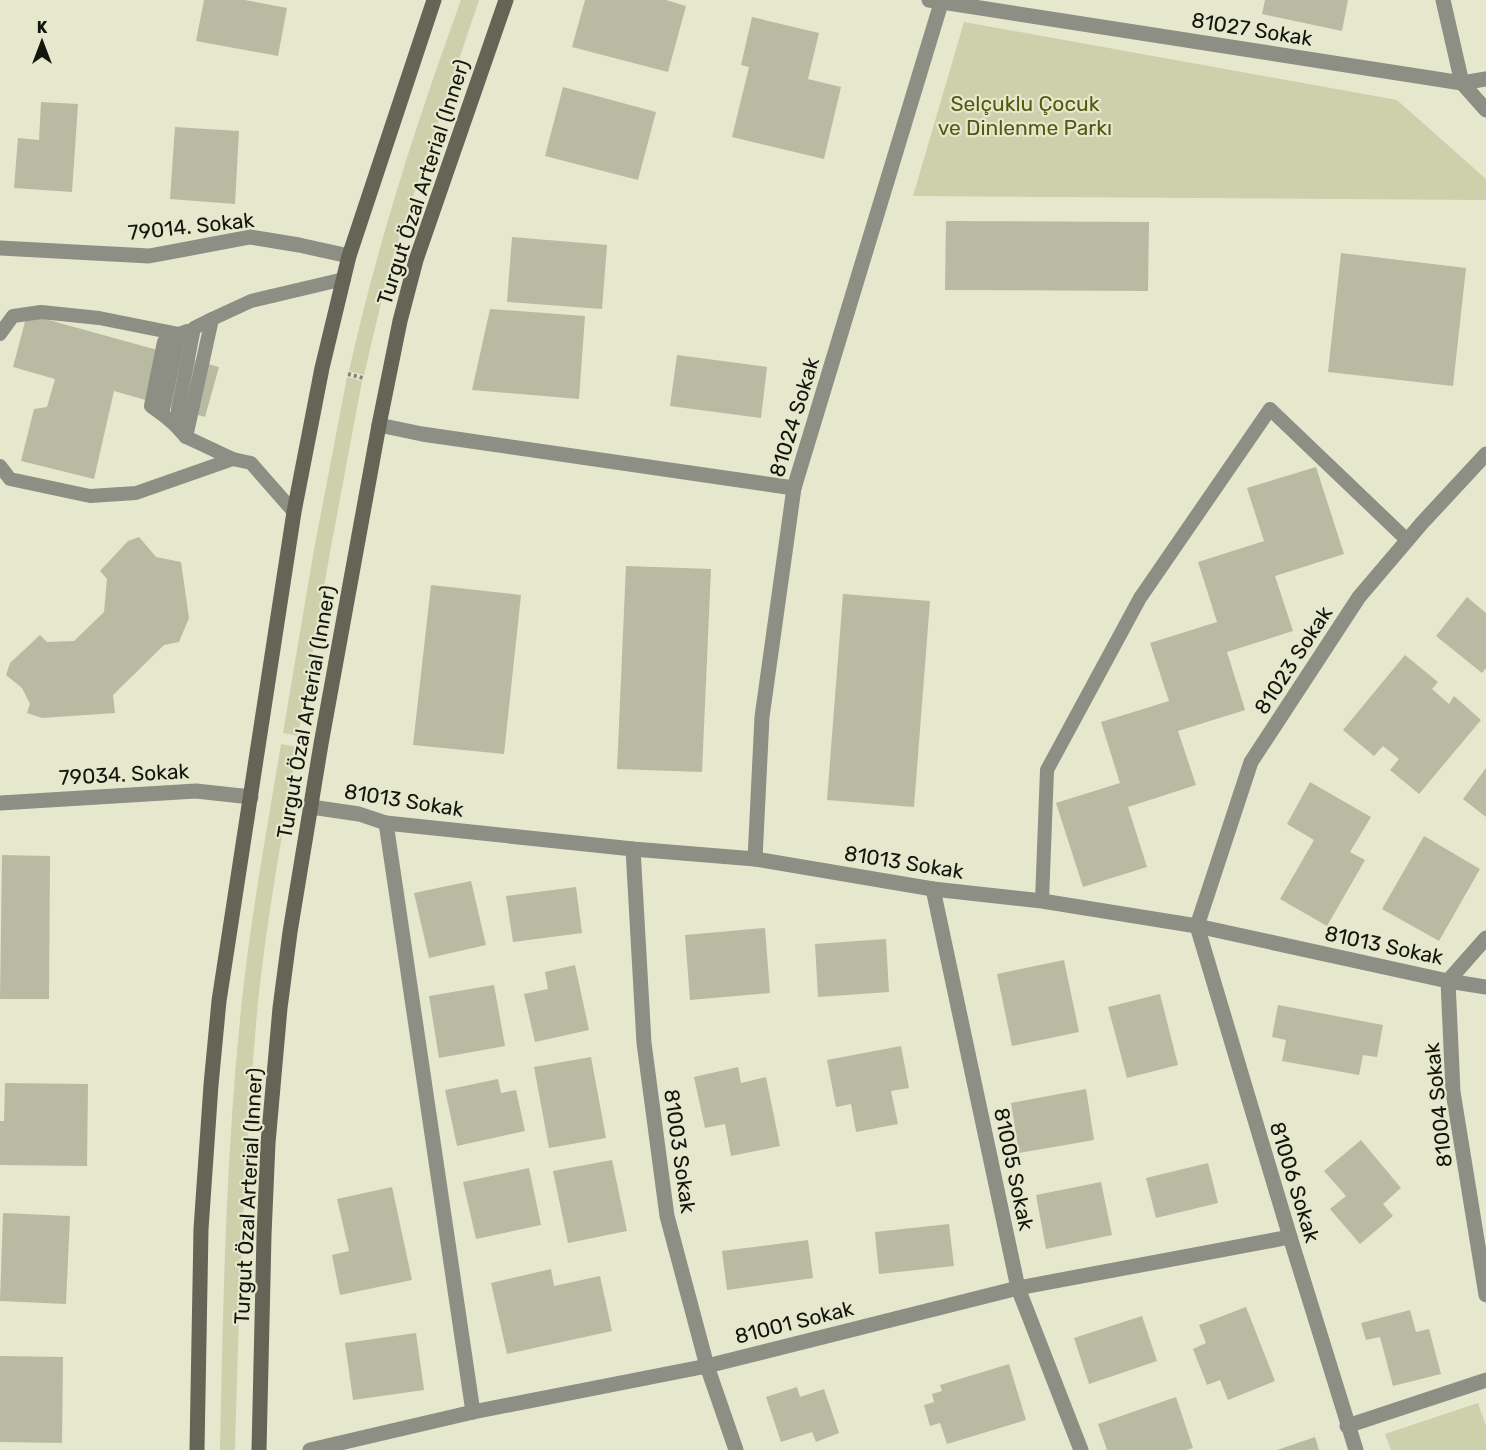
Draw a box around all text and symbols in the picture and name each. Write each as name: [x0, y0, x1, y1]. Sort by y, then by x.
street label: 81027 Sokak: [1190, 7, 1314, 51]
north arrow: [12, 12, 72, 72]
text: K: [37, 18, 48, 37]
street label: Turgut Özal Arterial (Inner): [371, 56, 475, 308]
park label: Selçuklu Çocuk ve Dinlenme Parkı: [938, 91, 1112, 140]
street label: 79014. Sokak: [127, 207, 256, 245]
street label: 81024 Sokak: [764, 354, 824, 480]
street label: Turgut Özal Arterial (Inner): [271, 583, 341, 841]
street label: 81023 Sokak: [1249, 601, 1337, 719]
street label: 79034. Sokak: [58, 758, 190, 790]
street label: 81013 Sokak: [342, 778, 466, 822]
street label: 81013 Sokak: [842, 840, 966, 884]
street label: 81013 Sokak: [1322, 920, 1446, 970]
street label: 81004 Sokak: [1419, 1041, 1457, 1169]
street label: Turgut Özal Arterial (Inner): [229, 1067, 267, 1325]
street label: 81003 Sokak: [659, 1087, 701, 1215]
street label: 81005 Sokak: [989, 1105, 1039, 1233]
street label: 81006 Sokak: [1265, 1119, 1325, 1246]
street label: 81001 Sokak: [732, 1295, 856, 1349]

